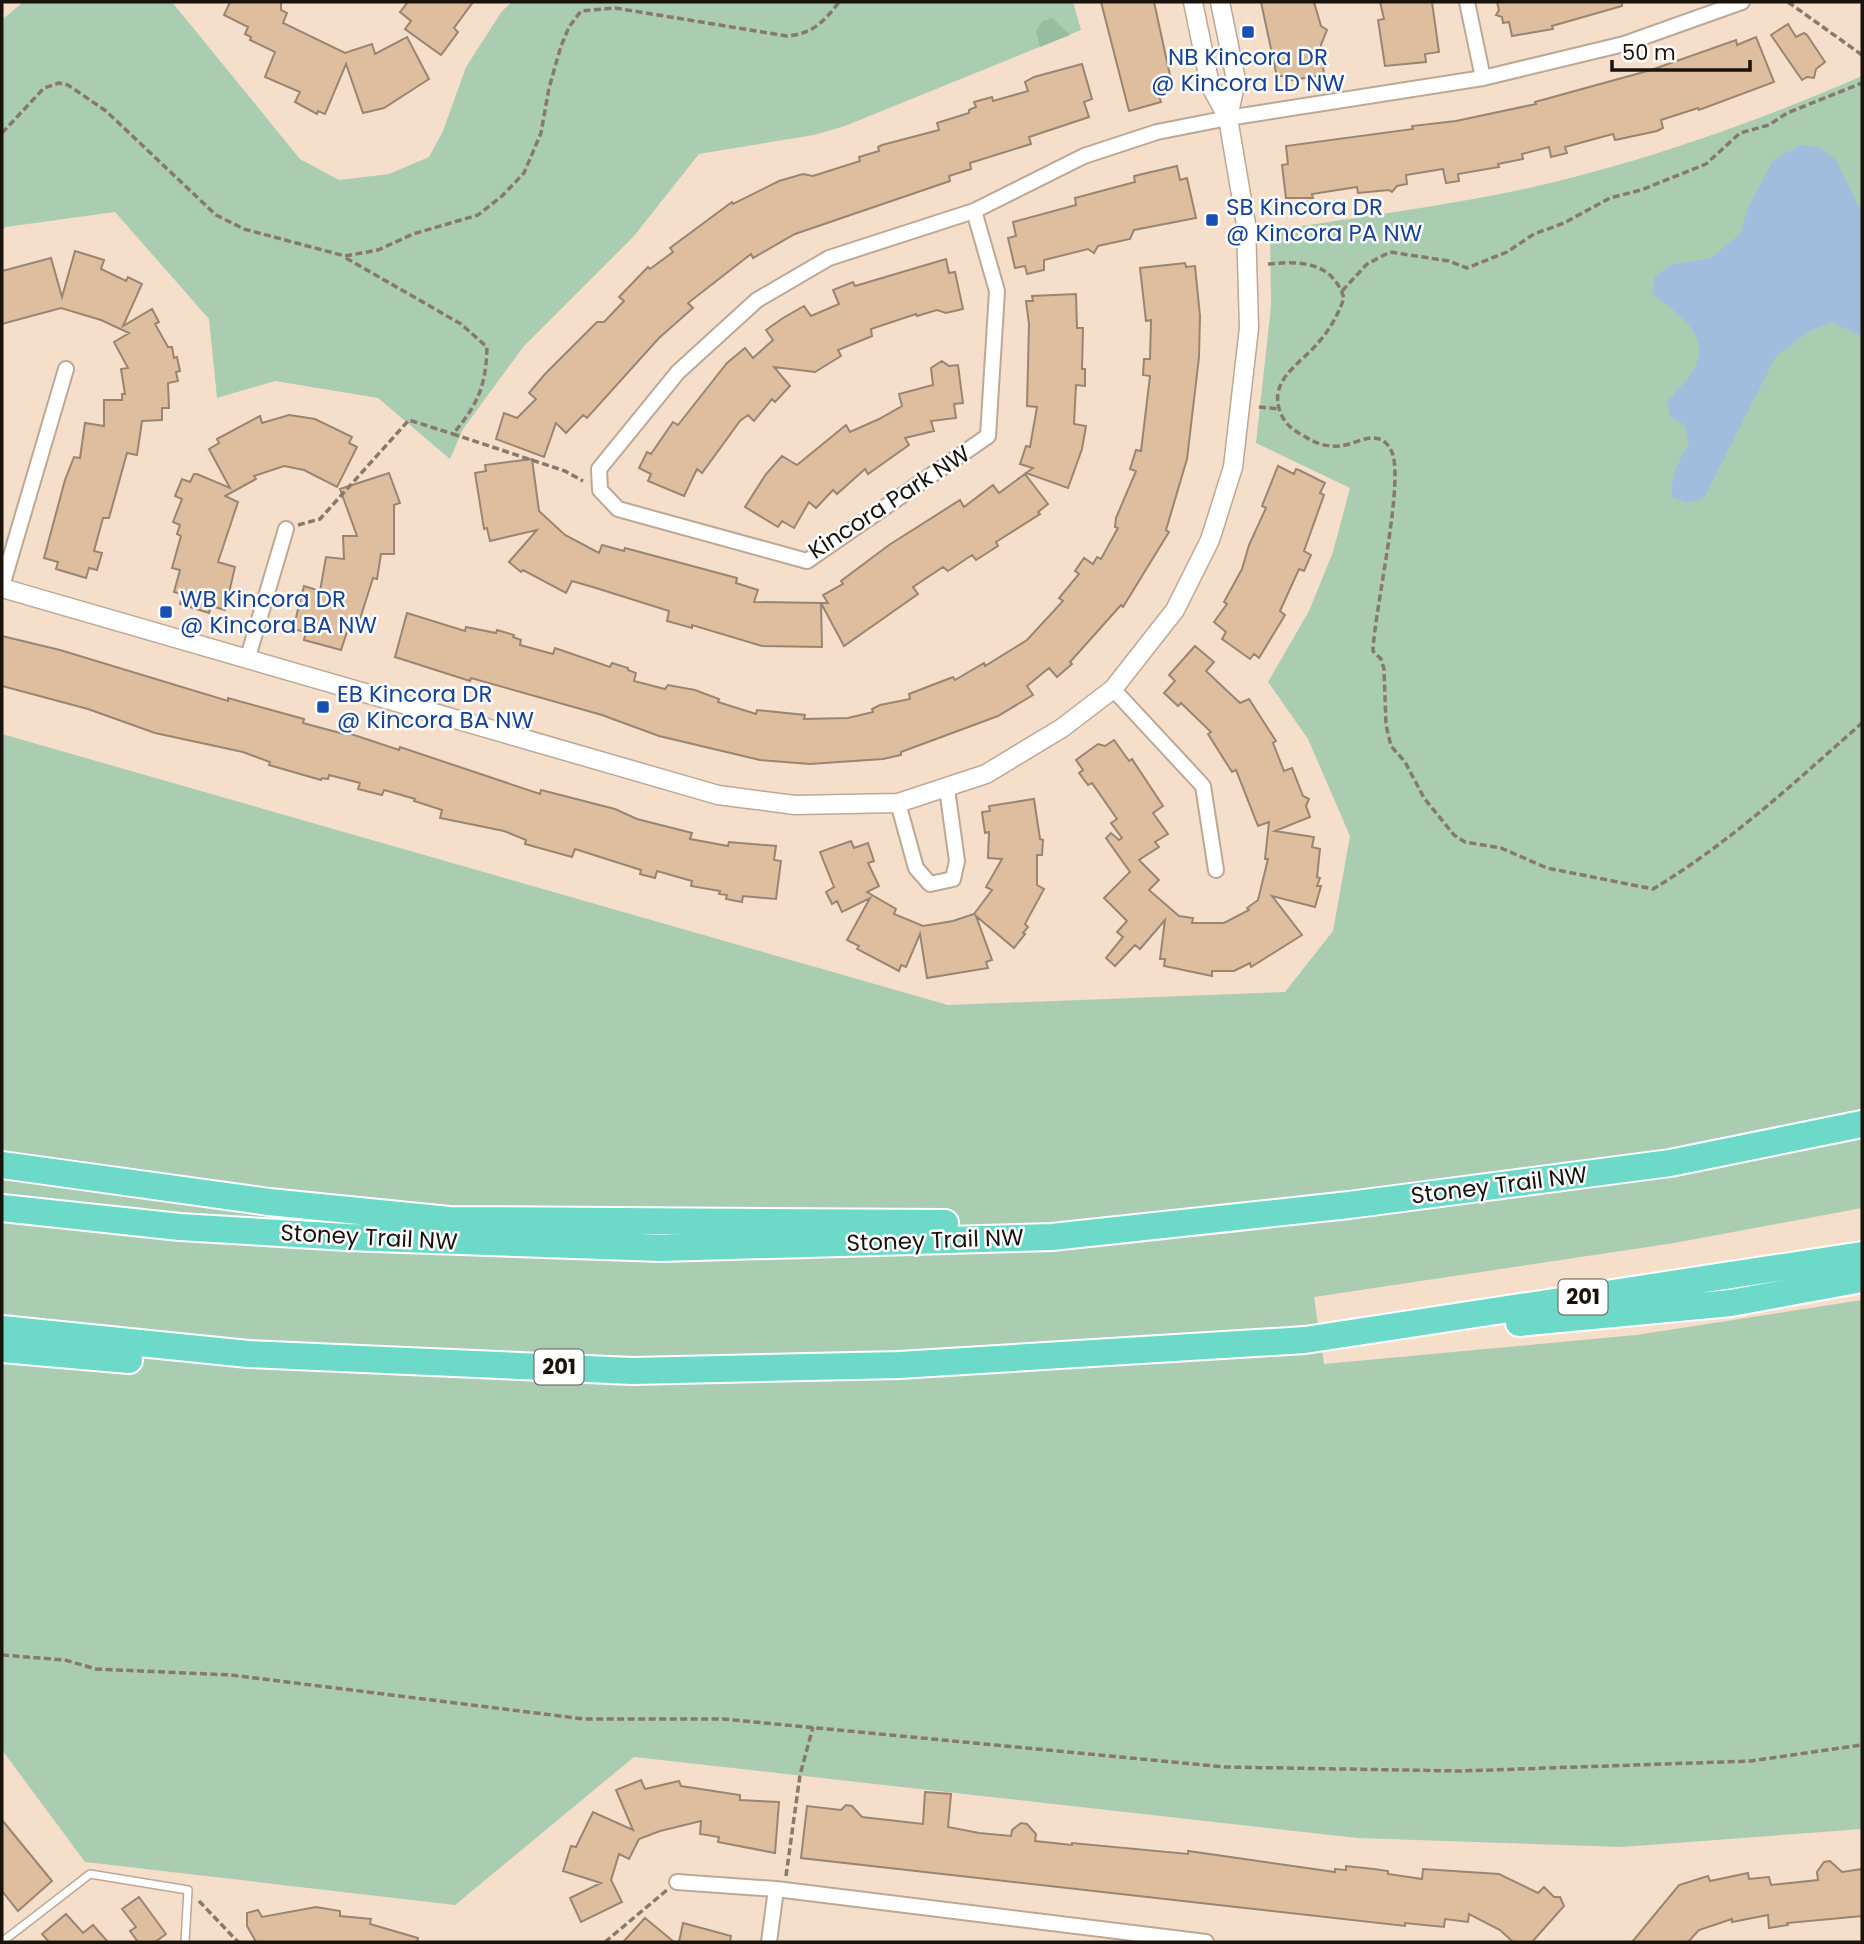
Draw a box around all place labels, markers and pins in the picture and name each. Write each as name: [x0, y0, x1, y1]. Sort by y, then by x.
marker: NB Kincora DR @ Kincora LD NW: [1240, 24, 1256, 40]
place label: NB Kincora DR @ Kincora LD NW: [1151, 41, 1345, 99]
place label: SB Kincora DR @ Kincora PA NW: [1226, 191, 1422, 249]
marker: SB Kincora DR @ Kincora PA NW: [1204, 212, 1220, 228]
place label: WB Kincora DR @ Kincora BA NW: [180, 583, 377, 641]
marker: WB Kincora DR @ Kincora BA NW: [158, 604, 174, 620]
place label: EB Kincora DR @ Kincora BA NW: [337, 678, 534, 736]
marker: EB Kincora DR @ Kincora BA NW: [315, 699, 331, 715]

